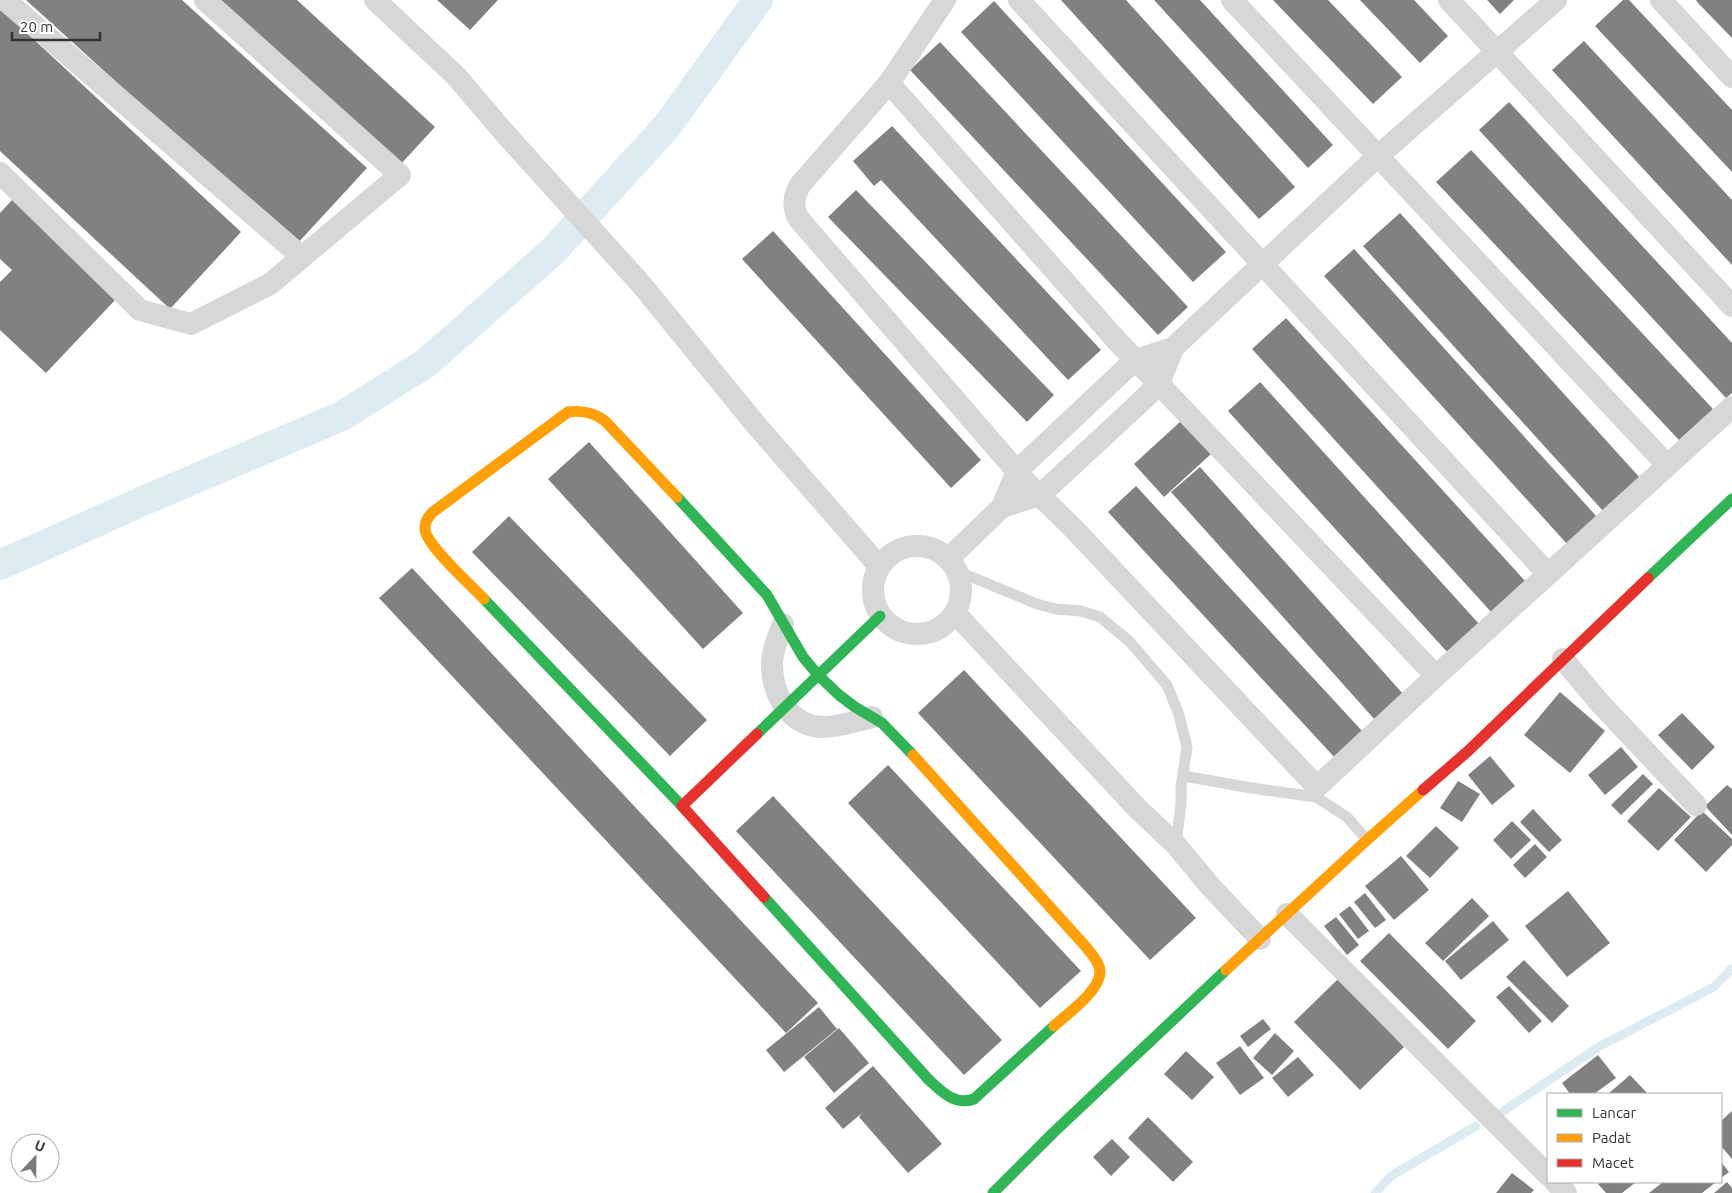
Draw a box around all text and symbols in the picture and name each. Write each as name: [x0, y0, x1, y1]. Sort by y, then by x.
scale bar: [12, 10, 100, 42]
text: 20 m: [20, 18, 53, 35]
legend: [1547, 1093, 1722, 1183]
text: Lancar: [1592, 1104, 1637, 1121]
text: Padat: [1592, 1129, 1631, 1146]
north arrow: [10, 1133, 60, 1183]
text: U: [32, 1137, 47, 1155]
text: Macet: [1592, 1154, 1634, 1171]

